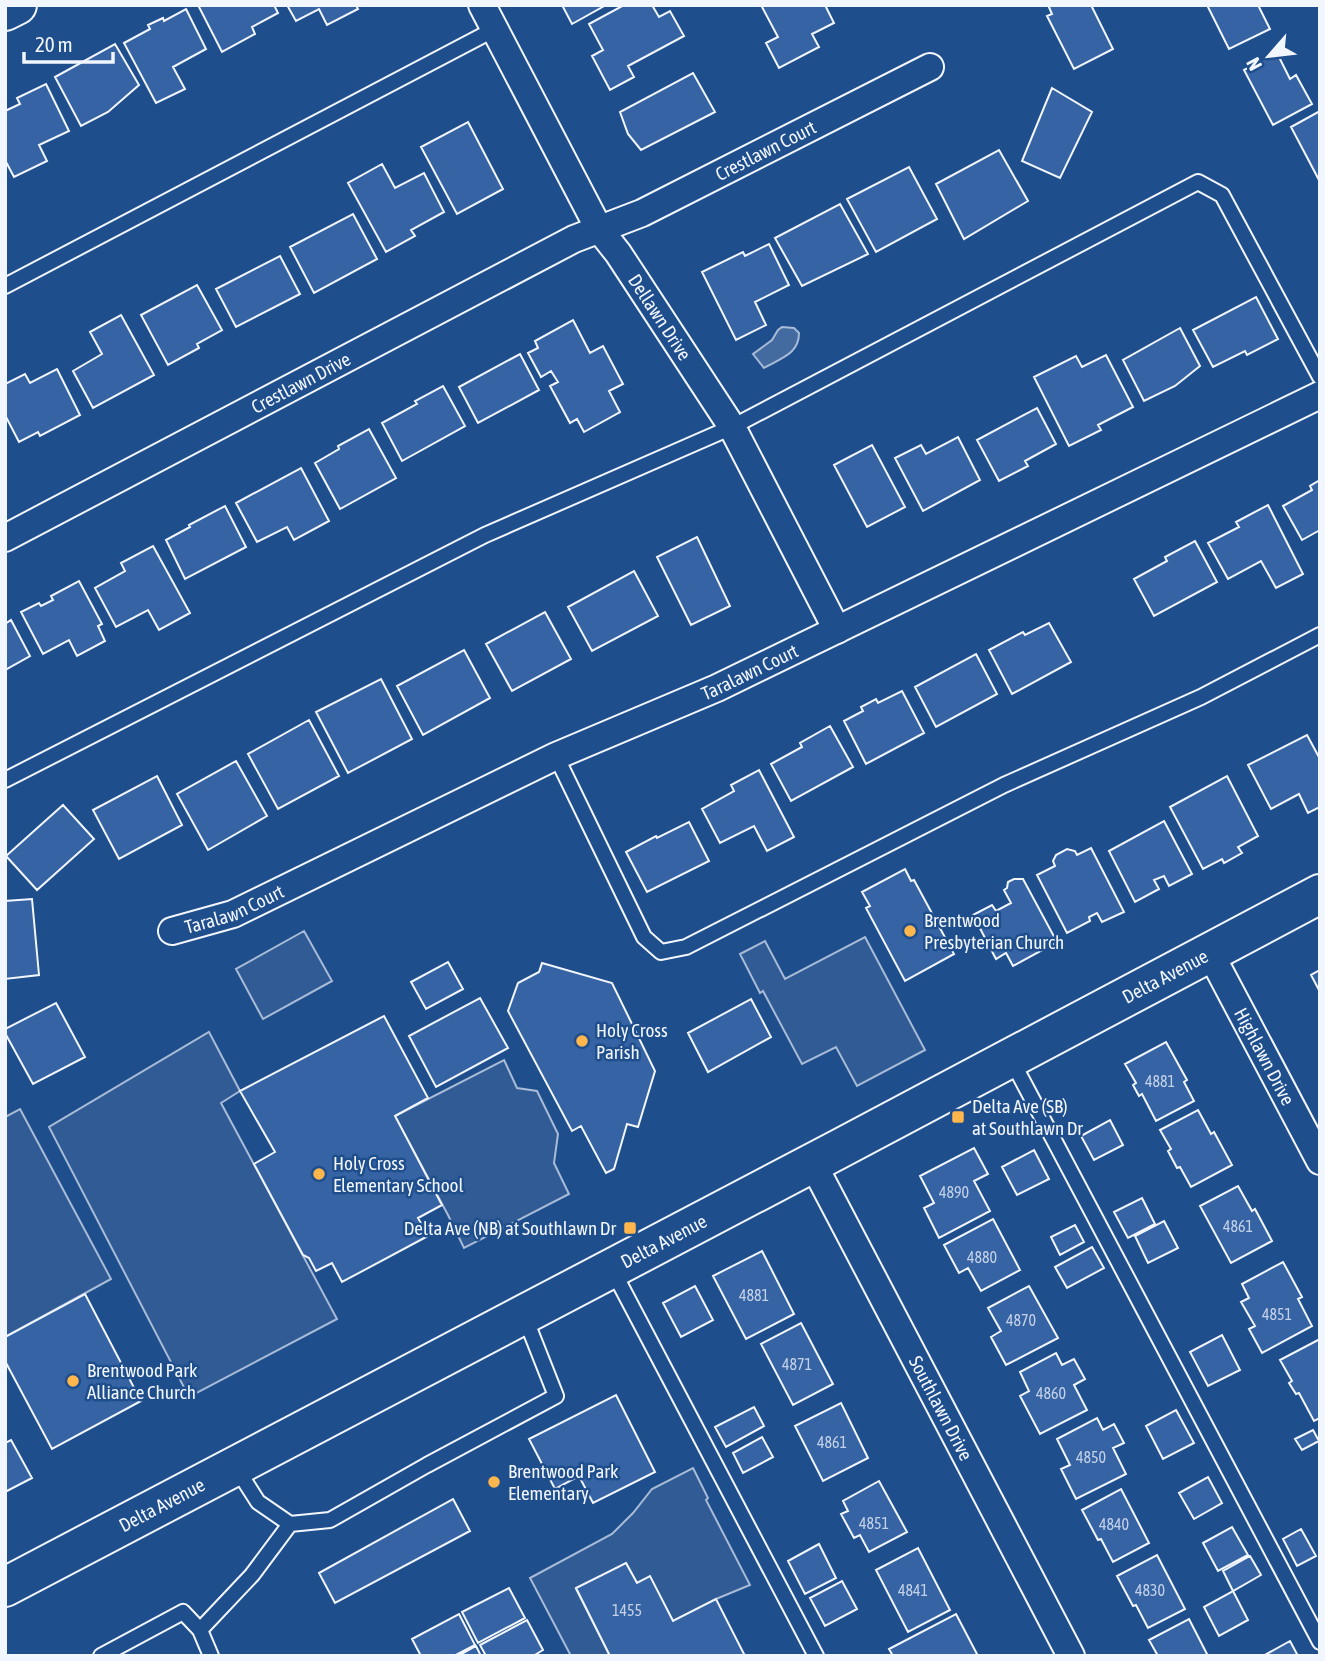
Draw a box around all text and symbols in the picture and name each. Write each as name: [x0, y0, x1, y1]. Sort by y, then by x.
scale bar: [24, 21, 114, 65]
north arrow: [1234, 21, 1304, 91]
text: 20 m: [35, 32, 73, 56]
text: N: [1242, 54, 1266, 74]
street label: Crestlawn Court: [712, 116, 819, 185]
street label: Dellawn Drive: [624, 270, 696, 364]
street label: Crestlawn Drive: [247, 348, 354, 418]
street label: Taralawn Court: [698, 639, 802, 704]
street label: Taralawn Court: [182, 880, 287, 938]
place label: Brentwood Presbyterian Church: [924, 909, 1064, 953]
marker: Brentwood Presbyterian Church: [902, 923, 918, 939]
street label: Delta Avenue: [1118, 944, 1212, 1008]
street label: Highlawn Drive: [1230, 1004, 1299, 1109]
place label: Holy Cross Parish: [596, 1019, 668, 1063]
marker: Holy Cross Parish: [574, 1033, 590, 1049]
house number: 4881: [1145, 1072, 1175, 1090]
place label: Delta Ave (SB) at Southlawn Dr: [972, 1095, 1083, 1139]
marker: Delta Ave (SB) at Southlawn Dr: [950, 1109, 966, 1125]
place label: Holy Cross Elementary School: [333, 1152, 464, 1196]
marker: Holy Cross Elementary School: [311, 1166, 327, 1182]
house number: 4890: [939, 1183, 969, 1201]
street label: Delta Avenue: [617, 1210, 710, 1273]
place label: Delta Ave (NB) at Southlawn Dr: [404, 1217, 616, 1239]
house number: 4861: [1223, 1217, 1253, 1235]
marker: Delta Ave (NB) at Southlawn Dr: [622, 1220, 638, 1236]
house number: 4880: [967, 1248, 997, 1266]
house number: 4881: [739, 1286, 769, 1304]
house number: 4851: [1262, 1305, 1292, 1323]
house number: 4870: [1006, 1311, 1036, 1329]
street label: Southlawn Drive: [905, 1352, 977, 1464]
house number: 4871: [782, 1355, 812, 1373]
place label: Brentwood Park Alliance Church: [87, 1359, 198, 1403]
marker: Brentwood Park Alliance Church: [65, 1373, 81, 1389]
house number: 4860: [1036, 1384, 1066, 1402]
house number: 4861: [817, 1433, 847, 1451]
house number: 4850: [1076, 1448, 1106, 1466]
place label: Brentwood Park Elementary: [508, 1460, 619, 1504]
street label: Delta Avenue: [115, 1473, 208, 1536]
marker: Brentwood Park Elementary: [486, 1474, 502, 1490]
house number: 4851: [859, 1514, 889, 1532]
house number: 4840: [1099, 1515, 1129, 1533]
house number: 4841: [898, 1581, 928, 1599]
house number: 4830: [1135, 1581, 1165, 1599]
house number: 1455: [612, 1601, 642, 1619]

